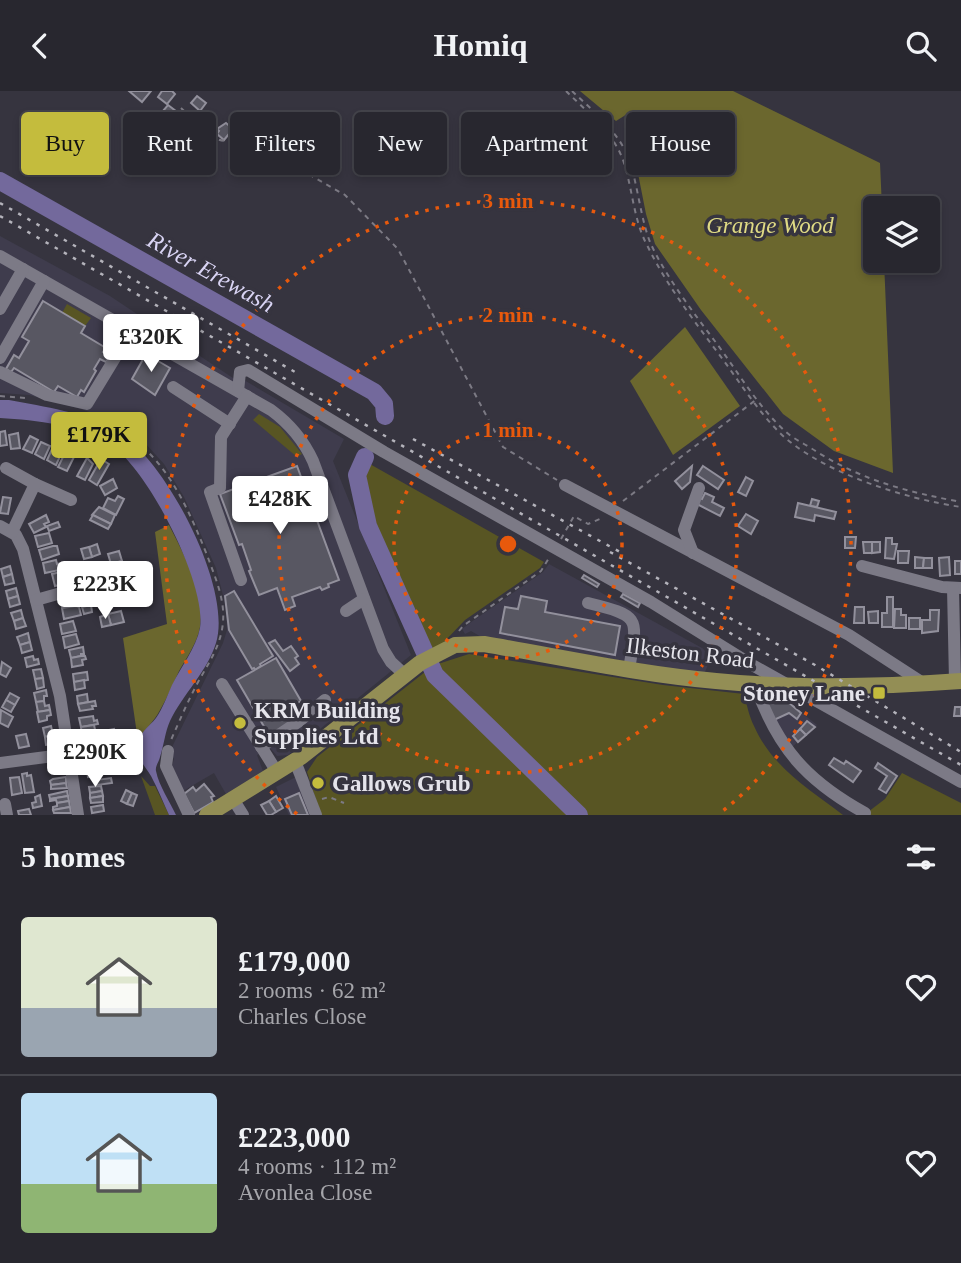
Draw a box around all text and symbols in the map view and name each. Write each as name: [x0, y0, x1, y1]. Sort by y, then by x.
icon: back: [21, 27, 59, 65]
text: Homiq: [433, 27, 528, 63]
icon: search: [902, 27, 940, 65]
chip: Buy: [21, 112, 109, 175]
chip: Rent: [123, 112, 216, 175]
chip: Filters: [230, 112, 340, 175]
chip: New: [354, 112, 447, 175]
chip: Apartment: [461, 112, 612, 175]
chip: House: [626, 112, 735, 175]
text: 3 min: [483, 189, 534, 213]
map controls: [863, 196, 940, 273]
button: layers: [863, 196, 940, 273]
park label: Grange Wood: [706, 213, 834, 238]
water label: River Erewash: [142, 226, 279, 318]
text: 2 min: [483, 303, 534, 327]
pin: £320K: [102, 315, 200, 374]
text: £320K: [119, 324, 183, 349]
pin: £179K: [50, 413, 148, 472]
text: 1 min: [483, 418, 534, 442]
text: £179K: [67, 422, 131, 447]
pin: £428K: [231, 477, 329, 536]
text: £428K: [248, 486, 312, 511]
centre of rings: [496, 532, 520, 556]
pin: £223K: [56, 561, 154, 621]
text: £223K: [73, 571, 137, 596]
street label: Ilkeston Road: [625, 633, 756, 673]
place label: Stoney Lane: [743, 681, 865, 706]
marker: Stoney Lane: [871, 685, 887, 701]
place label: KRM Building Supplies Ltd: [254, 698, 401, 749]
marker: KRM Building Supplies Ltd: [232, 715, 248, 731]
pin: £290K: [46, 729, 144, 789]
text: £290K: [63, 739, 127, 764]
place label: Gallows Grub: [332, 771, 471, 796]
marker: Gallows Grub: [310, 775, 326, 791]
icon: filters: [902, 838, 940, 876]
text: 5 homes: [21, 840, 125, 873]
text: £179,000: [238, 944, 351, 977]
icon: home: [77, 945, 161, 1029]
icon: heart: [902, 968, 940, 1006]
text: 2 rooms · 62 m²: [238, 978, 385, 1003]
text: Charles Close: [238, 1004, 366, 1029]
text: £223,000: [238, 1120, 351, 1153]
icon: home: [77, 1121, 161, 1205]
icon: heart: [902, 1144, 940, 1182]
text: 4 rooms · 112 m²: [238, 1154, 396, 1179]
text: Avonlea Close: [238, 1180, 372, 1205]

